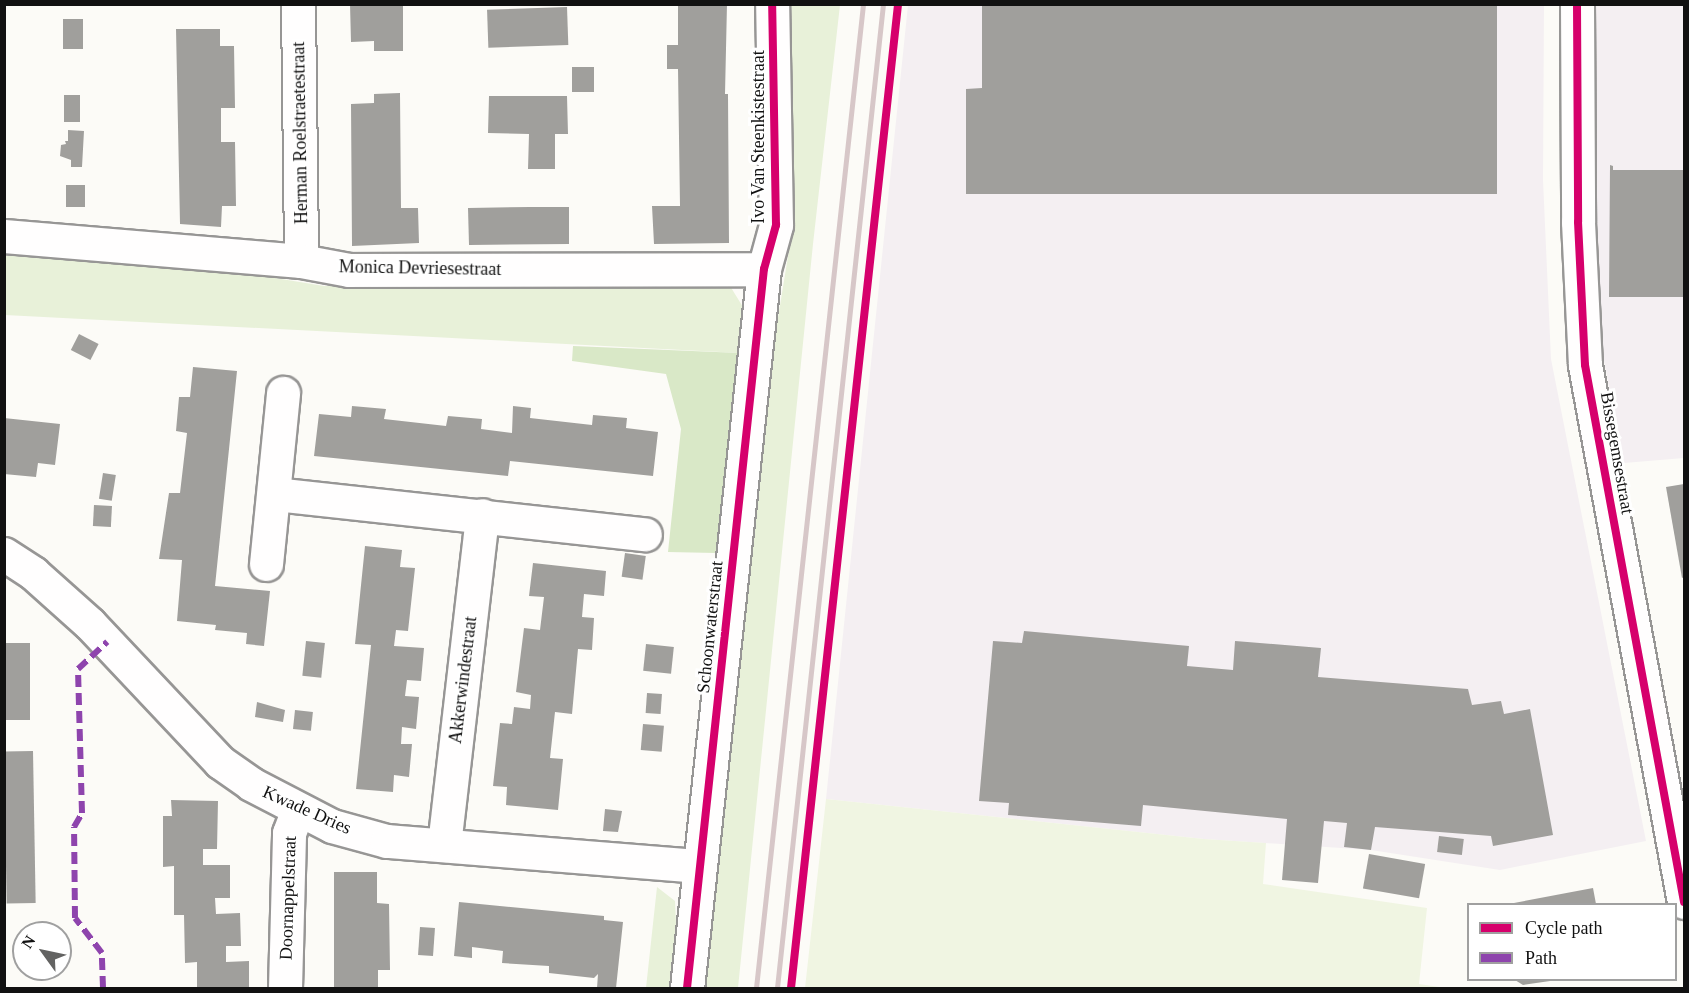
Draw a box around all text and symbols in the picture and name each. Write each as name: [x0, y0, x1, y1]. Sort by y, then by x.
street label: Herman Roelstraetestraat: [288, 42, 312, 224]
street label: Ivo Van Steenkistestraat: [747, 50, 769, 224]
street label: Monica Devriesestraat: [339, 256, 501, 280]
street label: Bissegemsestraat: [1596, 390, 1638, 516]
street label: Schoonwaterstraat: [692, 560, 728, 694]
street label: Akkerwindestraat: [444, 615, 482, 745]
street label: Kwade Dries: [259, 781, 355, 839]
street label: Doornappelstraat: [275, 836, 301, 960]
legend: [1467, 903, 1677, 981]
text: Cycle path: [1525, 918, 1602, 938]
north arrow: [12, 921, 72, 981]
text: N: [18, 933, 38, 951]
text: Path: [1525, 948, 1557, 968]

